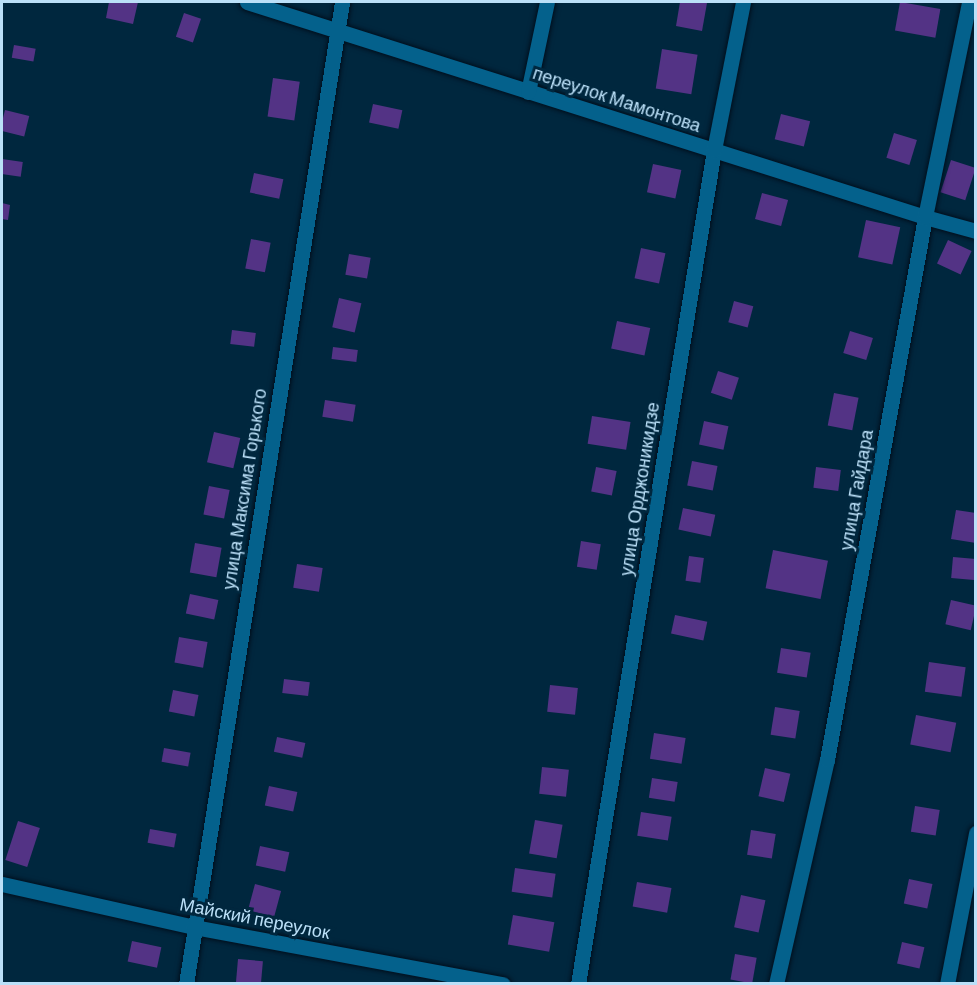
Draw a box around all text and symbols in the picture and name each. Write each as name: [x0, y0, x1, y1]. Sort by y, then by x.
street label: переулок Мамонтова: [530, 62, 704, 136]
street label: улица Максима Горького: [217, 387, 271, 591]
street label: улица Орджоникидзе: [615, 401, 663, 577]
street label: улица Гайдара: [835, 428, 877, 552]
street label: Майский переулок: [178, 893, 332, 943]

